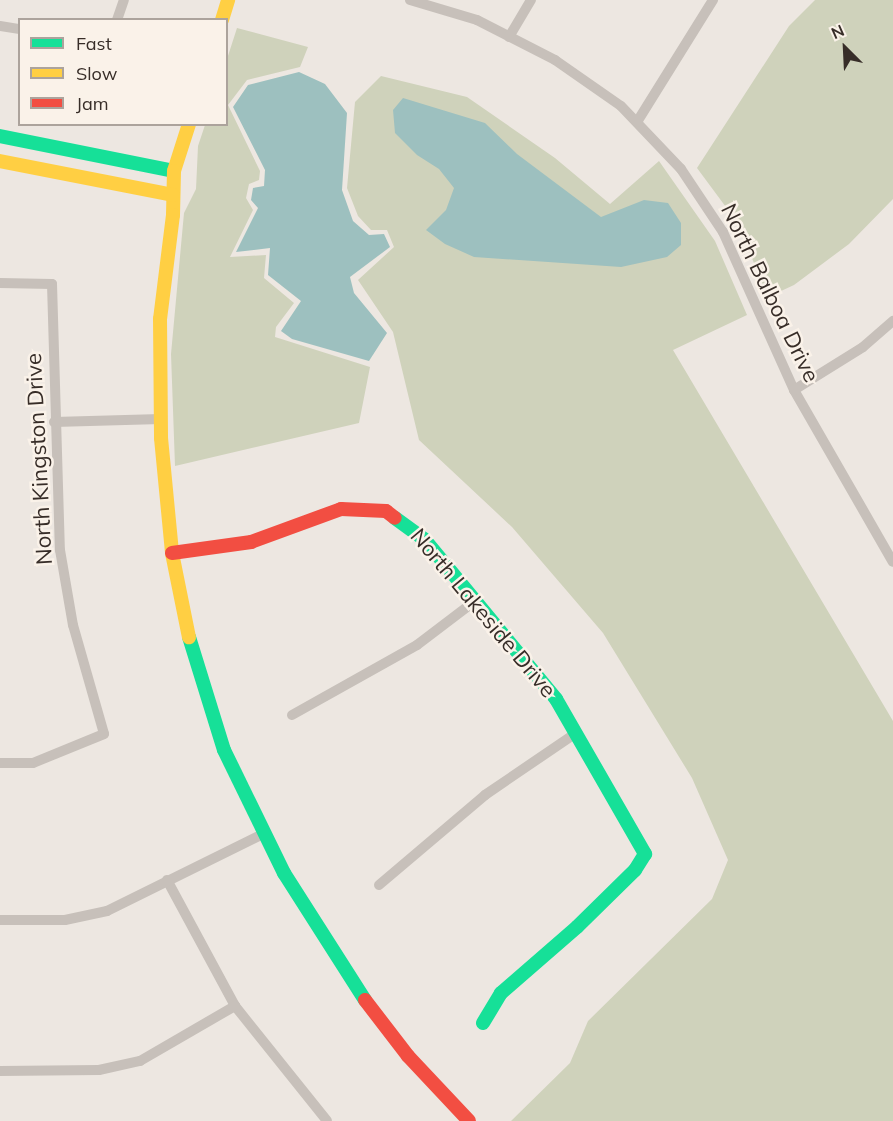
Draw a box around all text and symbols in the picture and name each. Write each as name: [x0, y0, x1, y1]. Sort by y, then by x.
legend: [18, 18, 228, 126]
north arrow: [815, 18, 875, 78]
text: N: [828, 20, 847, 43]
text: Fast: [76, 32, 112, 55]
text: Slow: [76, 62, 117, 85]
text: Jam: [76, 92, 109, 115]
street label: North Balboa Drive: [715, 200, 825, 386]
street label: North Kingston Drive: [20, 352, 58, 566]
street label: North Lakeside Drive: [405, 523, 561, 703]

